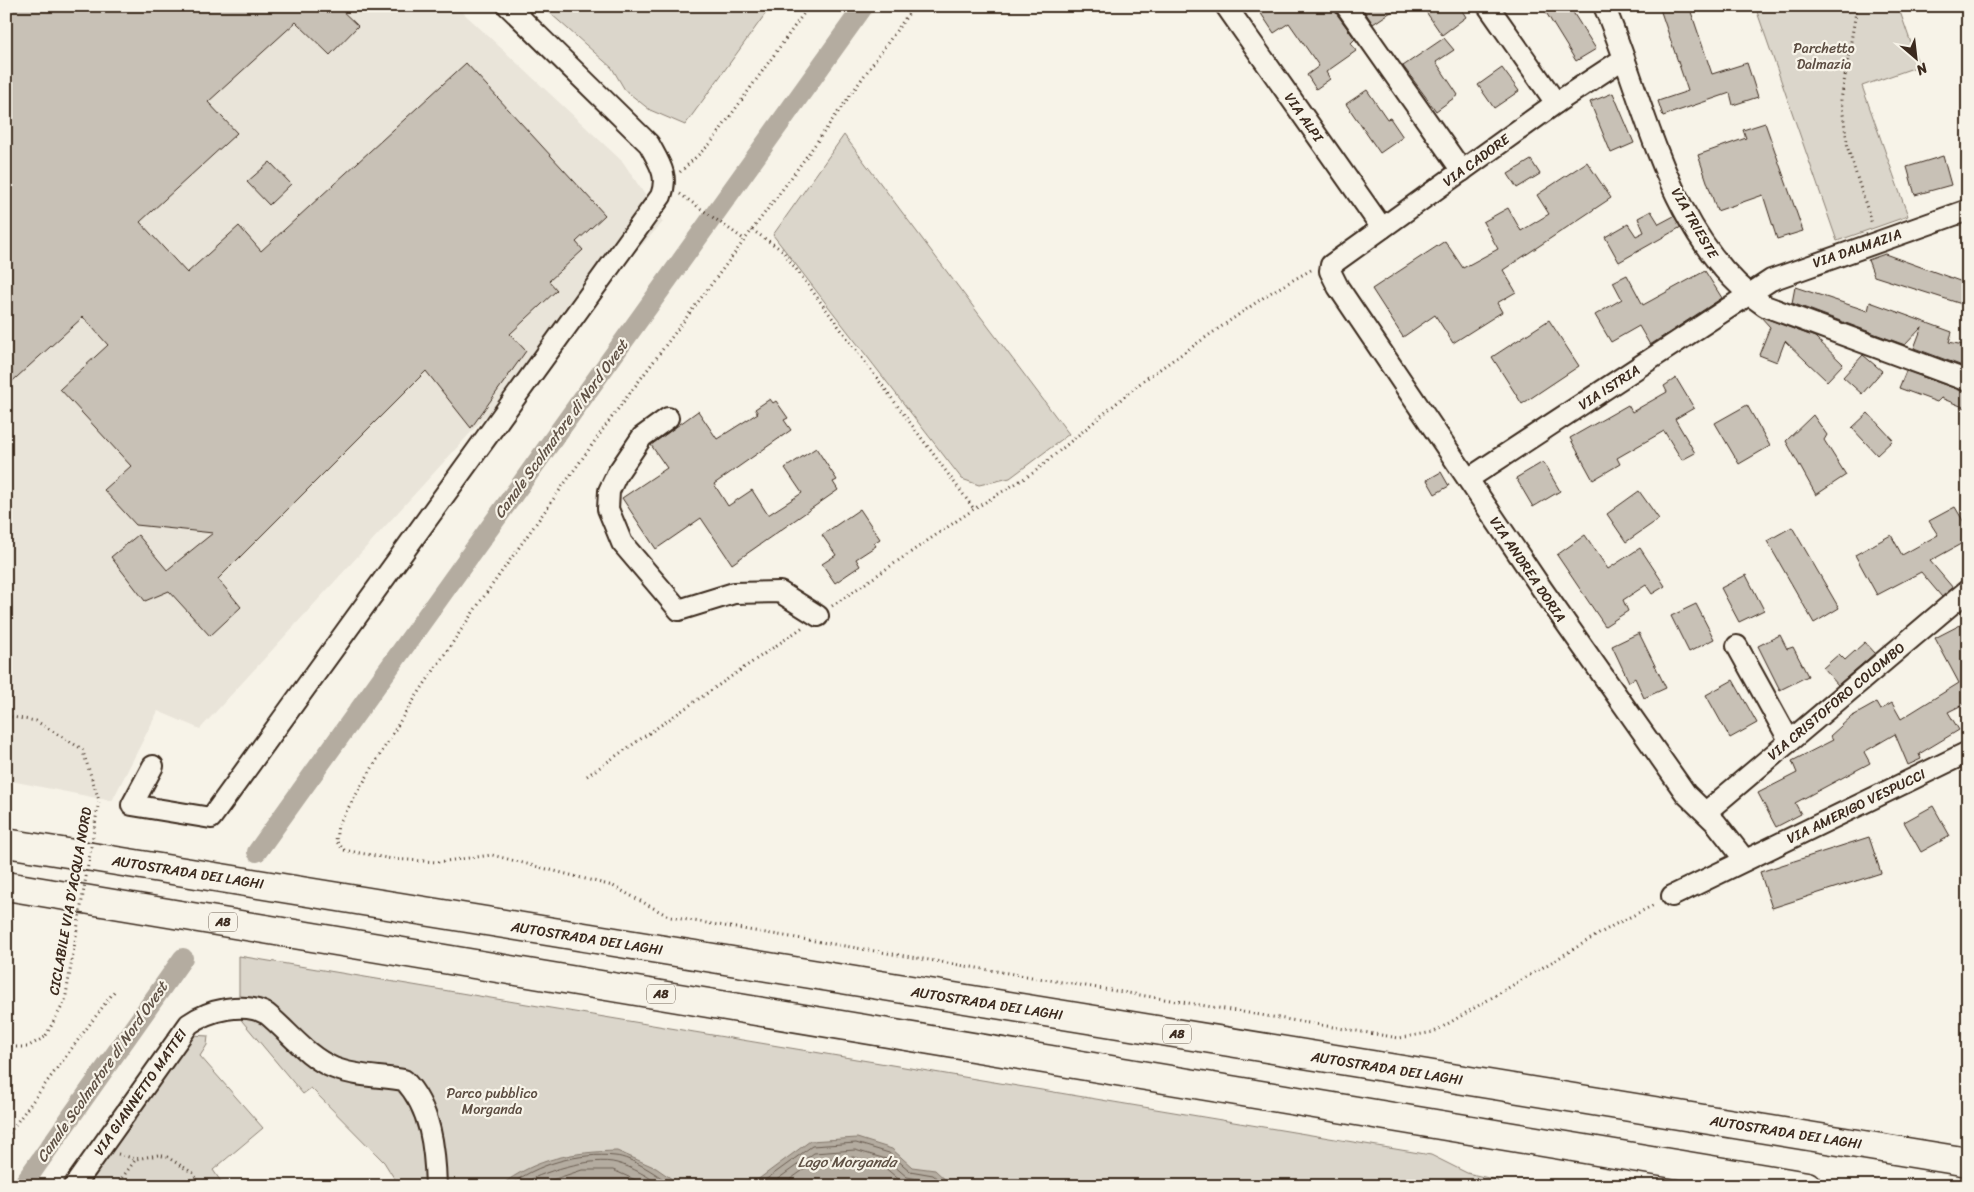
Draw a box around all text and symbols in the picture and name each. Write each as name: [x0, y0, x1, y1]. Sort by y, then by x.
north arrow: [1892, 32, 1942, 82]
park label: Parchetto Dalmazia: [1793, 36, 1855, 77]
text: N: [1911, 55, 1933, 82]
street label: VIA ALPI: [1277, 87, 1331, 148]
street label: VIA CADORE: [1437, 127, 1516, 193]
street label: VIA TRIESTE: [1664, 183, 1726, 265]
street label: VIA DALMAZIA: [1809, 222, 1905, 275]
water label: Canale Scolmatore di Nord Ovest: [487, 333, 636, 524]
street label: VIA ISTRIA: [1573, 358, 1645, 417]
street label: VIA ANDREA DORIA: [1483, 511, 1572, 627]
street label: VIA CRISTOFORO COLOMBO: [1762, 636, 1911, 767]
street label: VIA AMERIGO VESPUCCI: [1782, 762, 1931, 851]
street label: CICLABILE VIA D’ACQUA NORD: [42, 804, 99, 997]
street label: AUTOSTRADA DEI LAGHI: [109, 848, 266, 897]
road number: A8: [209, 912, 237, 932]
street label: AUTOSTRADA DEI LAGHI: [508, 914, 665, 963]
water label: Canale Scolmatore di Nord Ovest: [29, 975, 175, 1168]
street label: AUTOSTRADA DEI LAGHI: [908, 979, 1065, 1028]
road number: A8: [647, 984, 675, 1004]
street label: VIA GIANNETTO MATTEI: [87, 1023, 194, 1161]
road number: A8: [1163, 1024, 1191, 1044]
street label: AUTOSTRADA DEI LAGHI: [1308, 1044, 1465, 1093]
park label: Parco pubblico Morganda: [446, 1081, 538, 1122]
street label: AUTOSTRADA DEI LAGHI: [1707, 1108, 1864, 1157]
water label: Lago Morganda: [798, 1149, 899, 1175]

